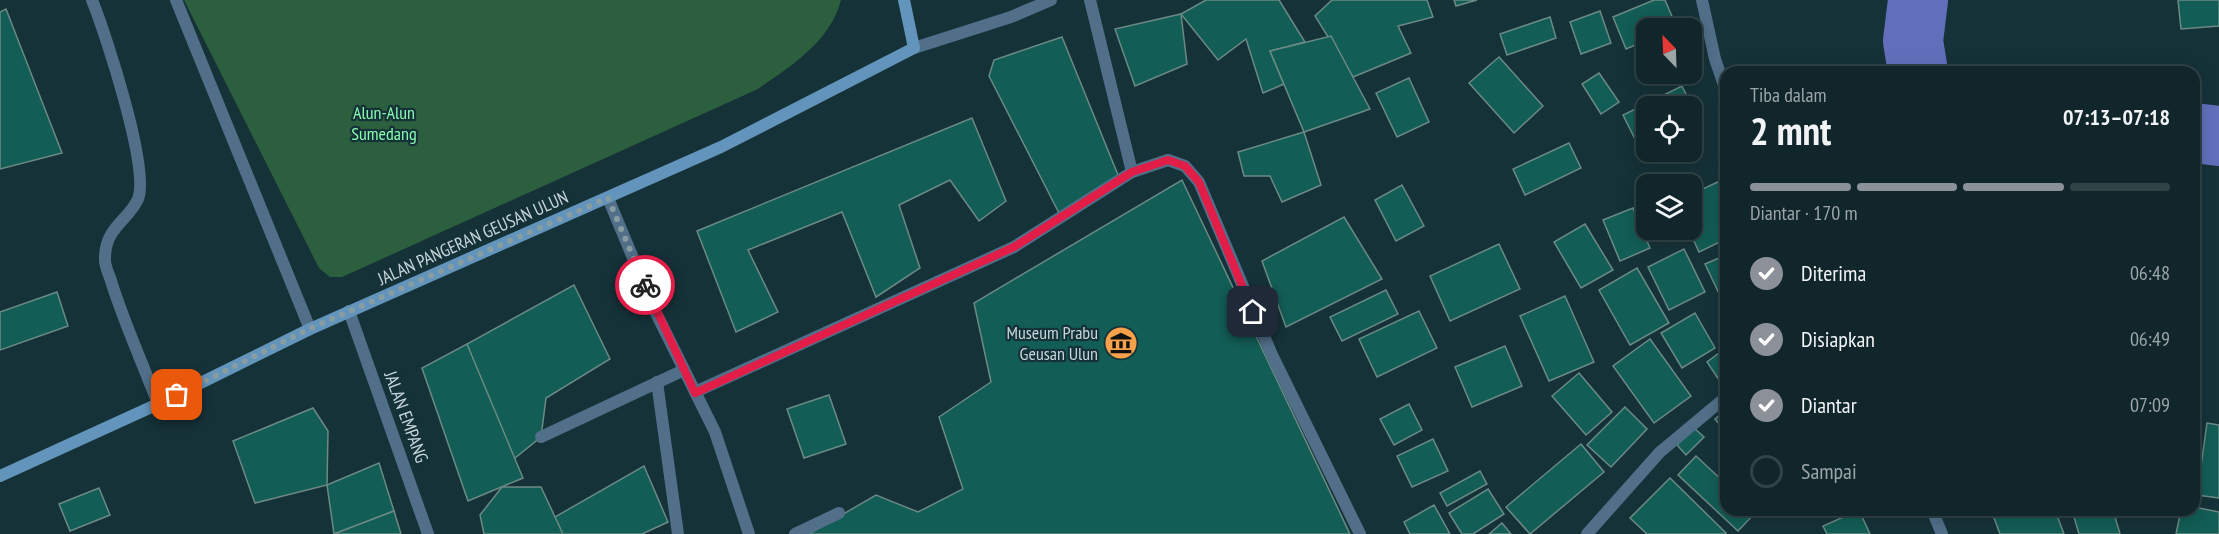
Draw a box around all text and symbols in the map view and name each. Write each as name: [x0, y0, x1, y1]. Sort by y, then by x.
north arrow: [1636, 18, 1702, 84]
map controls: [1636, 18, 1702, 240]
text: Tiba dalam: [1750, 82, 1827, 108]
button: locate: [1636, 96, 1702, 162]
park label: Alun-Alun Sumedang: [351, 101, 417, 145]
text: 07:13–07:18: [2063, 103, 2170, 131]
text: 2 mnt: [1750, 105, 1831, 156]
button: layers: [1636, 174, 1702, 240]
street label: JALAN PANGERAN GEUSAN ULUN: [373, 185, 572, 290]
text: Diantar · 170 m: [1750, 200, 1858, 226]
courier: [615, 255, 675, 315]
icon: check: [1750, 257, 1783, 290]
text: Diterima: [1801, 259, 1866, 287]
text: 06:48: [2130, 260, 2170, 286]
icon: bike: [629, 269, 662, 302]
pin: [1227, 286, 1278, 337]
icon: home: [1236, 295, 1269, 328]
place label: Museum Prabu Geusan Ulun: [1006, 321, 1098, 365]
icon: check: [1750, 323, 1783, 356]
museum icon: Museum Prabu Geusan Ulun: [1103, 325, 1139, 361]
text: Disiapkan: [1801, 325, 1875, 353]
text: 06:49: [2130, 326, 2170, 352]
street label: JALAN EMPANG: [379, 367, 434, 466]
pin: [151, 369, 202, 420]
icon: bag: [160, 378, 193, 411]
icon: check: [1750, 389, 1783, 422]
text: Diantar: [1801, 391, 1857, 419]
text: 07:09: [2130, 392, 2170, 418]
text: Sampai: [1801, 457, 1857, 485]

